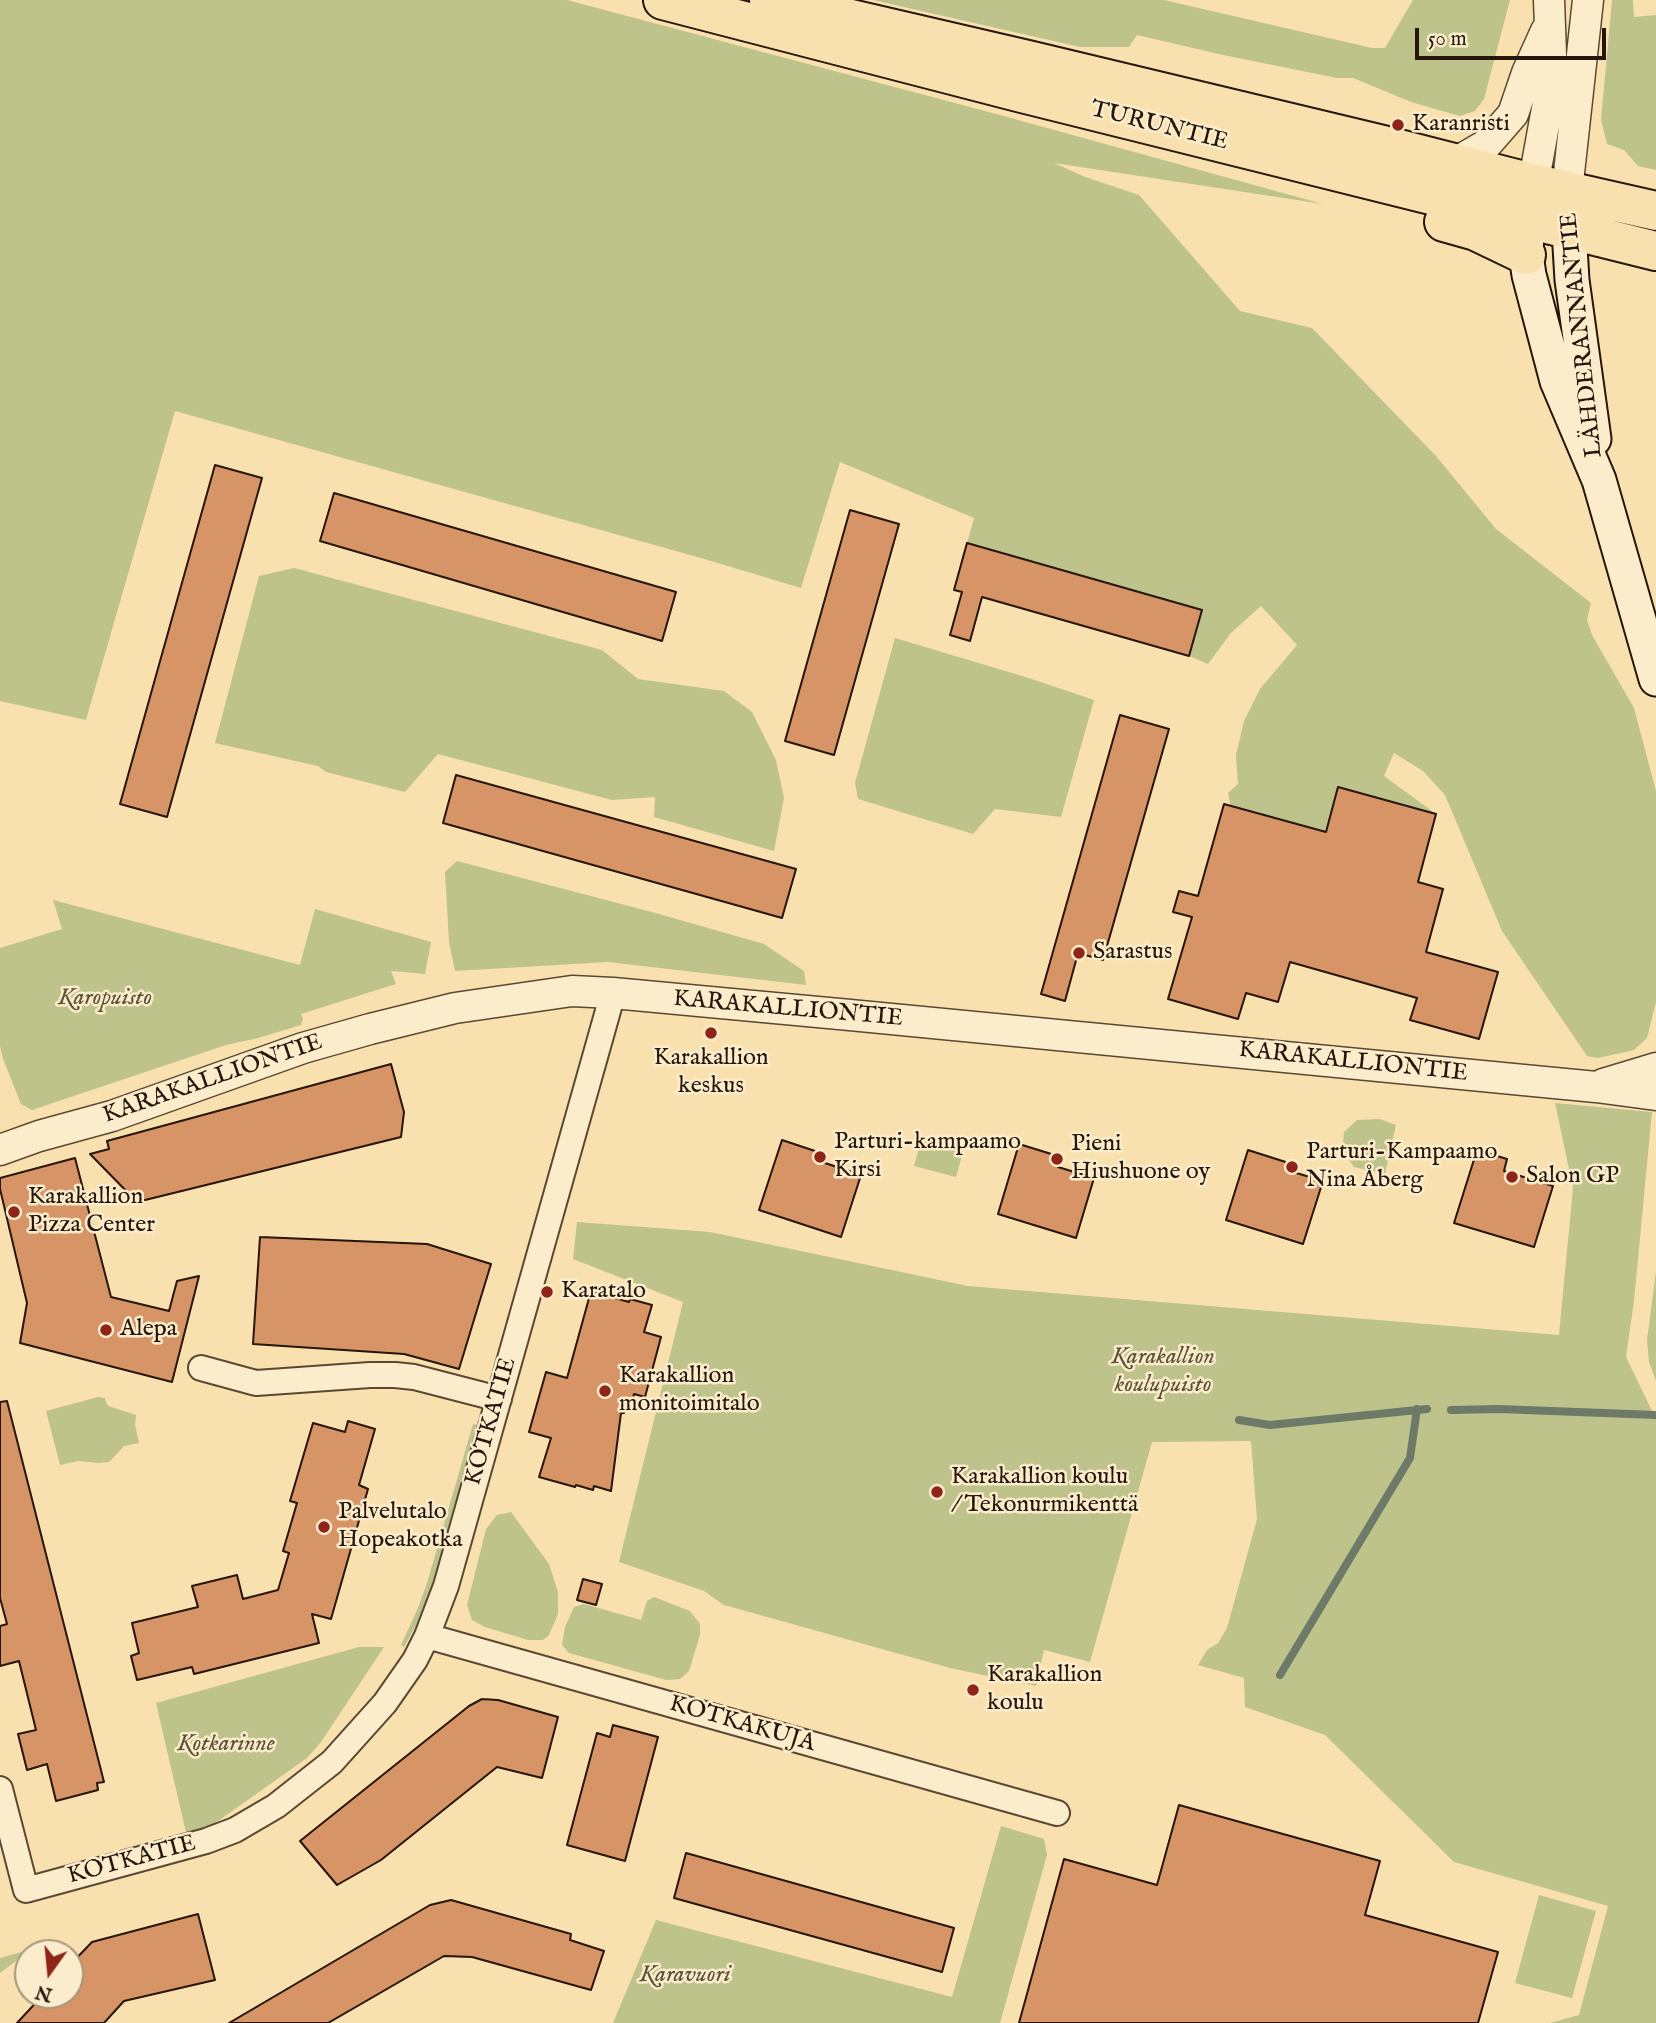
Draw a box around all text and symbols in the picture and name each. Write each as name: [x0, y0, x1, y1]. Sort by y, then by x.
scale bar: [1418, 14, 1609, 58]
text: 50 m: [1428, 26, 1467, 53]
street label: TURUNTIE: [1087, 96, 1231, 158]
place label: Karanristi: [1412, 111, 1510, 139]
marker: Karanristi: [1390, 117, 1406, 133]
street label: LÄHDERANNANTIE: [1556, 211, 1610, 459]
place label: Sarastus: [1093, 939, 1172, 967]
marker: Sarastus: [1071, 945, 1087, 961]
park label: Karopuisto: [58, 985, 152, 1013]
street label: KARAKALLIONTIE: [672, 986, 904, 1034]
marker: Karakallion keskus: [703, 1025, 719, 1041]
street label: KARAKALLIONTIE: [99, 1029, 327, 1131]
street label: KARAKALLIONTIE: [1237, 1037, 1469, 1089]
place label: Karakallion keskus: [653, 1045, 769, 1101]
place label: Parturi-kampaamo Kirsi: [834, 1129, 1021, 1185]
place label: Pieni Hiushuone oy: [1071, 1131, 1210, 1187]
place label: Parturi-Kampaamo Nina Åberg: [1306, 1139, 1497, 1195]
marker: Parturi-kampaamo Kirsi: [812, 1149, 828, 1165]
marker: Pieni Hiushuone oy: [1049, 1151, 1065, 1167]
marker: Parturi-Kampaamo Nina Åberg: [1284, 1159, 1300, 1175]
place label: Salon GP: [1526, 1163, 1619, 1191]
marker: Salon GP: [1504, 1169, 1520, 1185]
place label: Karakallion Pizza Center: [28, 1184, 155, 1240]
marker: Karakallion Pizza Center: [6, 1204, 22, 1220]
place label: Karatalo: [561, 1278, 646, 1306]
marker: Karatalo: [539, 1284, 555, 1300]
place label: Alepa: [120, 1316, 177, 1344]
marker: Alepa: [98, 1322, 114, 1338]
park label: Karakallion koulupuisto: [1111, 1344, 1215, 1400]
street label: KOTKATIE: [460, 1355, 524, 1489]
place label: Karakallion monitoimitalo: [619, 1363, 760, 1419]
marker: Karakallion monitoimitalo: [597, 1383, 613, 1399]
place label: Karakallion koulu / Tekonurmikenttä: [951, 1464, 1138, 1520]
marker: Karakallion koulu / Tekonurmikenttä: [929, 1484, 945, 1500]
place label: Palvelutalo Hopeakotka: [338, 1499, 463, 1555]
marker: Palvelutalo Hopeakotka: [316, 1519, 332, 1535]
place label: Karakallion koulu: [987, 1662, 1102, 1718]
marker: Karakallion koulu: [965, 1682, 981, 1698]
street label: KOTKAKUJA: [666, 1690, 818, 1760]
park label: Kotkarinne: [177, 1731, 275, 1759]
street label: KOTKATIE: [65, 1830, 199, 1892]
north arrow: [14, 1939, 84, 2009]
park label: Karavuori: [639, 1962, 731, 1990]
text: N: [33, 1979, 55, 2006]

